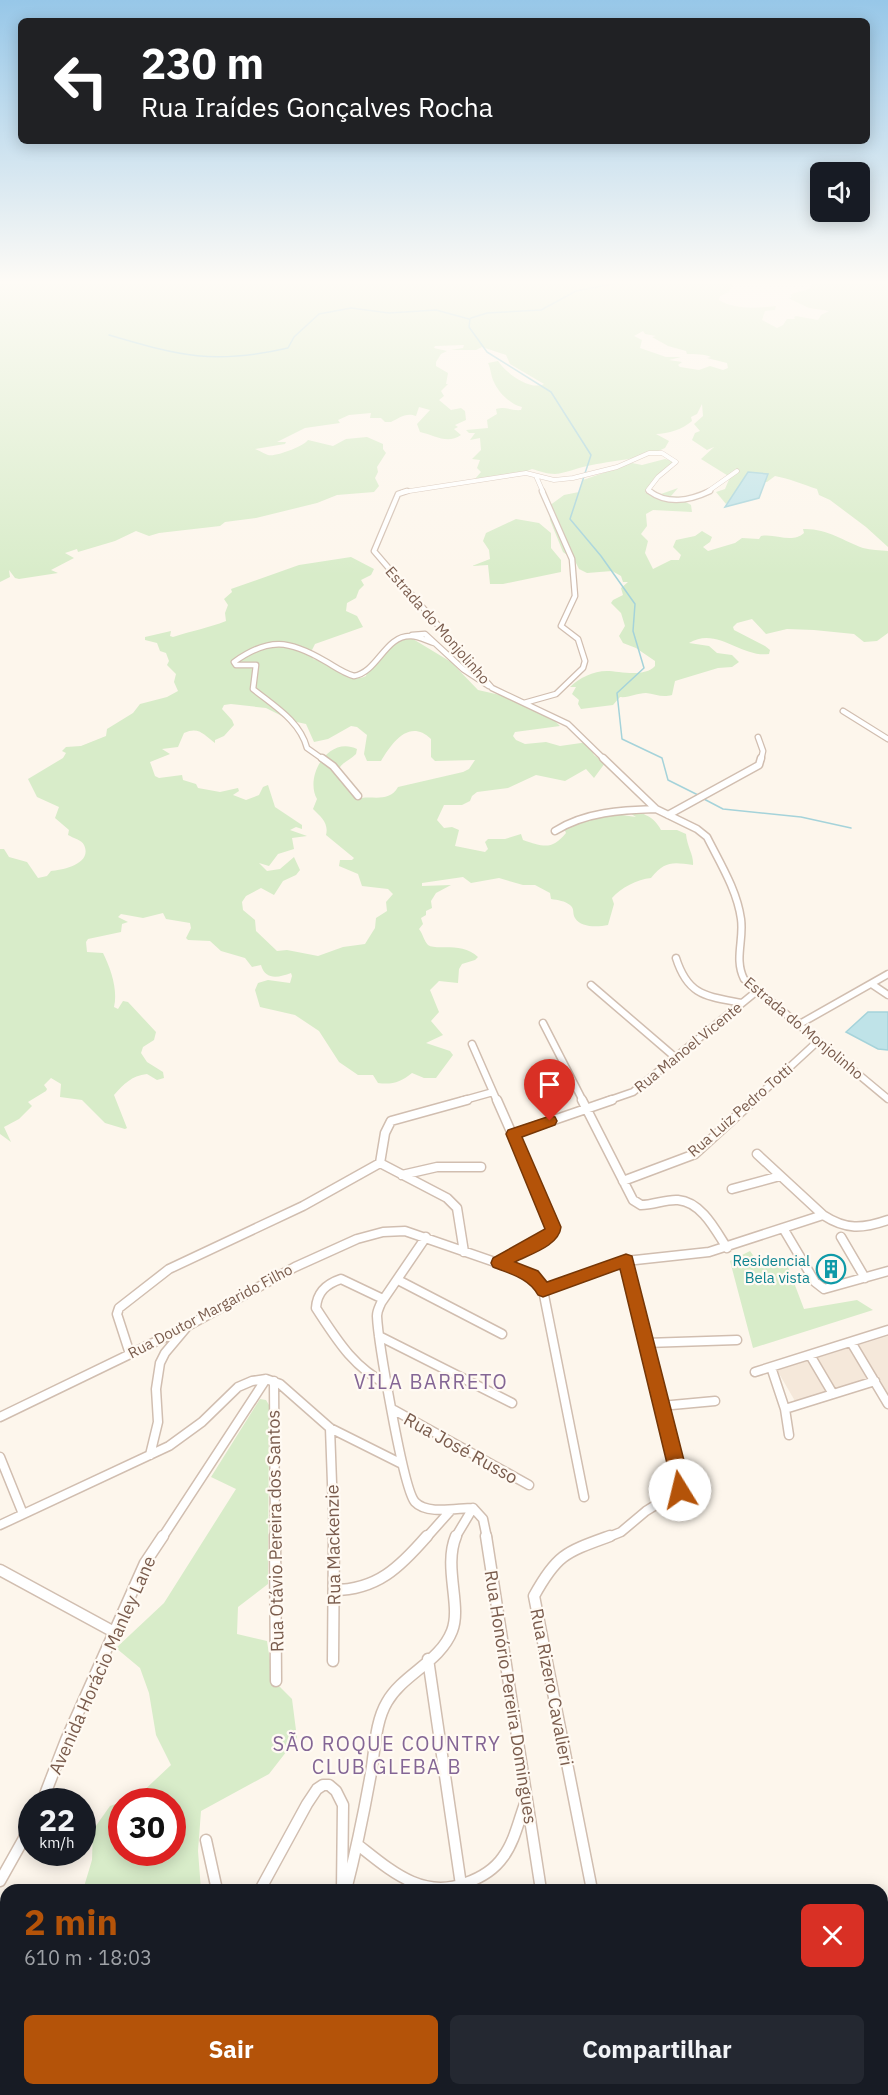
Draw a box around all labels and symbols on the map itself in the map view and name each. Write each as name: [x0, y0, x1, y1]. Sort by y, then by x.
street label: Estrada do Monjolinho: [382, 562, 494, 688]
street label: Estrada do Monjolinho: [740, 972, 868, 1084]
street label: Rua Manoel Vicente: [630, 998, 746, 1096]
pin: [524, 1059, 575, 1121]
street label: Rua Luiz Pedro Totti: [684, 1059, 796, 1161]
place label: Residencial Bela vista: [732, 1251, 810, 1287]
building icon: Residencial Bela vista: [815, 1253, 847, 1285]
street label: Rua Doutor Margarido Filho: [124, 1260, 296, 1362]
district label: VILA BARRETO: [354, 1368, 508, 1395]
street label: Rua José Russo: [400, 1407, 522, 1489]
street label: Rua Otávio Pereira dos Santos: [261, 1410, 289, 1652]
position arrow: [648, 1458, 712, 1522]
street label: Rua Mackenzie: [320, 1484, 346, 1606]
street label: Avenida Horácio Manley Lane: [43, 1552, 161, 1778]
street label: Rua Honório Pereira Domingues: [480, 1568, 542, 1826]
street label: Rua Rizero Cavalieri: [525, 1606, 579, 1768]
district label: SÃO ROQUE COUNTRY CLUB GLEBA B: [273, 1730, 501, 1780]
speed limit sign: 30: [108, 1788, 186, 1866]

